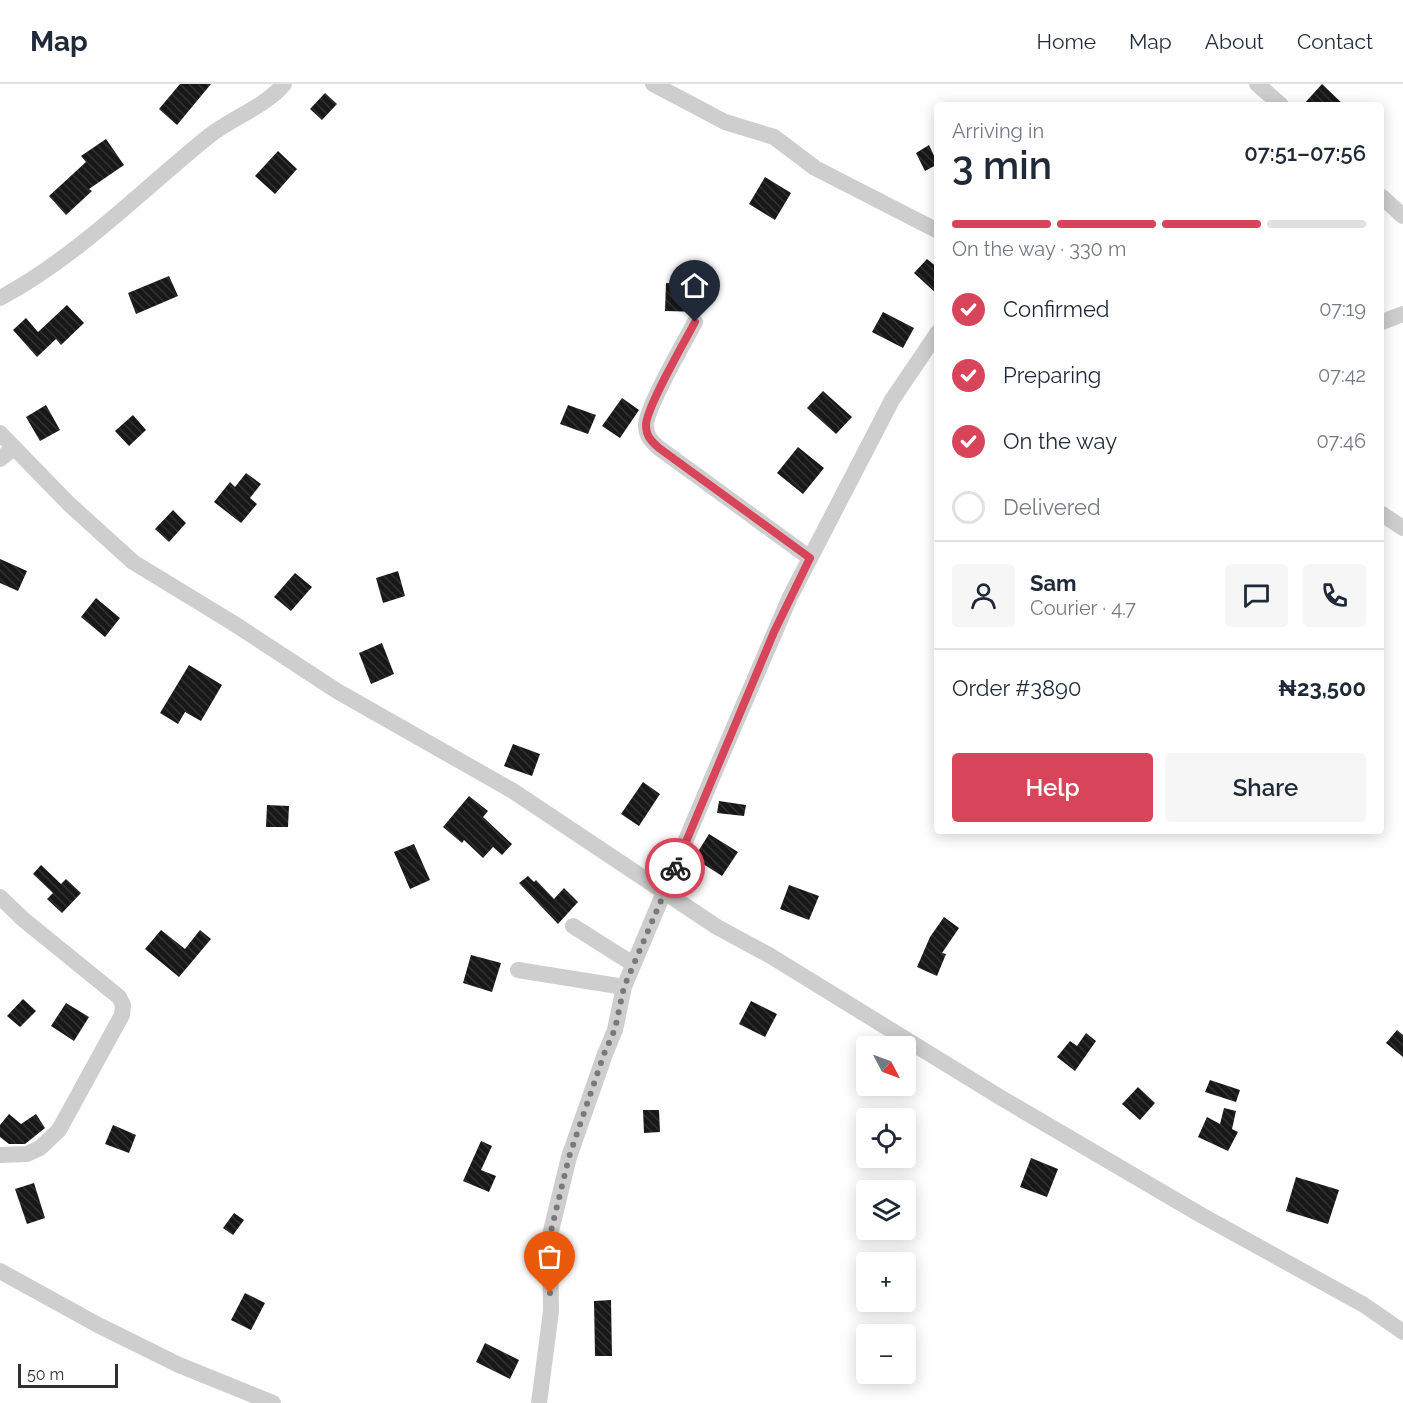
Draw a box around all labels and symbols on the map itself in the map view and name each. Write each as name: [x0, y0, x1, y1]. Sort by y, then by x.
pin: [669, 260, 720, 322]
courier: [645, 838, 705, 898]
north arrow: [856, 1036, 916, 1096]
pin: [524, 1231, 575, 1293]
scale bar: [18, 1361, 118, 1388]

